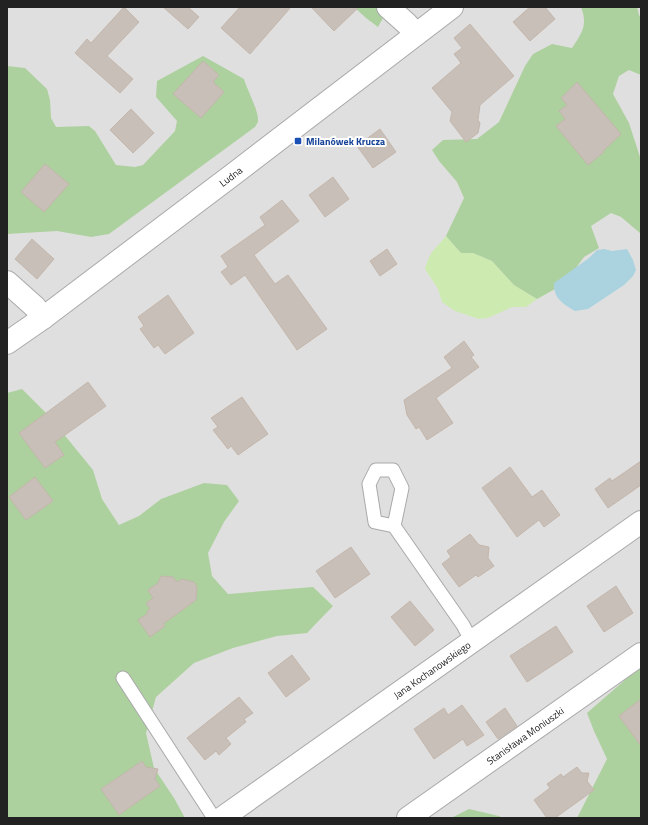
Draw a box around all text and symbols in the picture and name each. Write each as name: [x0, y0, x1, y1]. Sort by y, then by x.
place label: Milanówek Krucza: [306, 134, 385, 149]
marker: Milanówek Krucza: [293, 136, 303, 146]
street label: Ludna: [216, 163, 245, 190]
street label: Jana Kochanowskiego: [390, 637, 474, 702]
street label: Stanisława Moniuszki: [483, 703, 567, 768]

